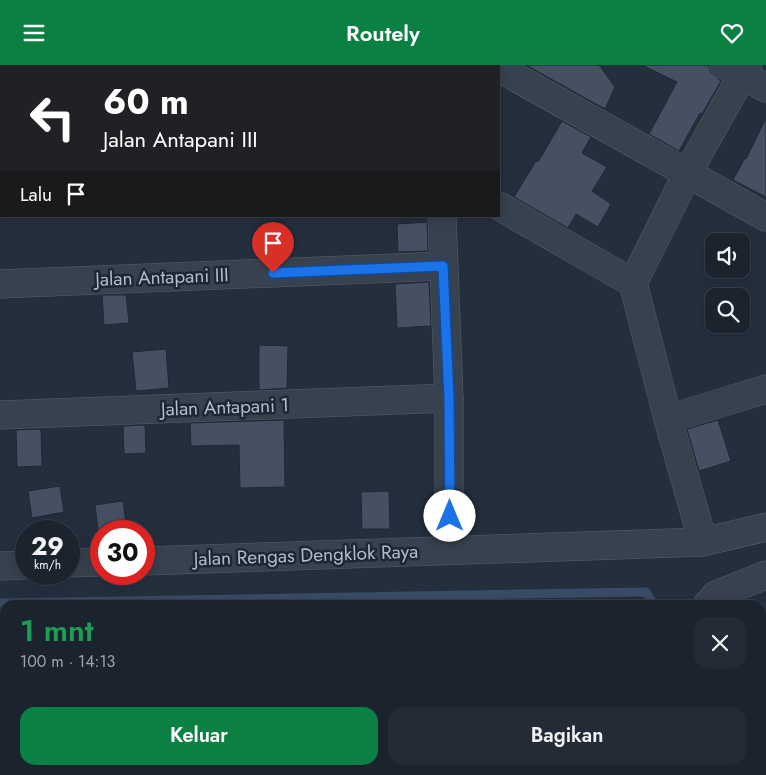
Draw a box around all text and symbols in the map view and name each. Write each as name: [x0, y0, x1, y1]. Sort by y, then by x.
text: Routely: [346, 17, 420, 49]
icon: menu: [20, 19, 48, 47]
icon: heart: [718, 19, 746, 47]
text: 60 m: [103, 77, 189, 127]
icon: left: [20, 85, 85, 150]
text: Jalan Antapani III: [103, 123, 258, 155]
icon: arrive: [62, 180, 90, 208]
text: Lalu: [20, 181, 52, 208]
pin: [252, 222, 294, 273]
icon: arrive: [259, 229, 287, 257]
map controls: [705, 233, 750, 333]
button: sound: [705, 233, 750, 278]
street label: Jalan Antapani III: [92, 261, 229, 293]
button: search: [705, 288, 750, 333]
street label: Jalan Antapani 1: [157, 391, 290, 423]
position arrow: [423, 489, 475, 541]
speed limit sign: 30: [90, 520, 155, 585]
text: 29: [31, 528, 64, 564]
street label: Jalan Rengas Dengklok Raya: [190, 538, 419, 573]
text: km/h: [34, 556, 61, 574]
text: 1 mnt: [20, 609, 94, 652]
button: close: [694, 617, 746, 669]
text: 100 m · 14:13: [20, 650, 115, 673]
button: Keluar: [20, 707, 378, 765]
button: Bagikan: [388, 707, 746, 765]

